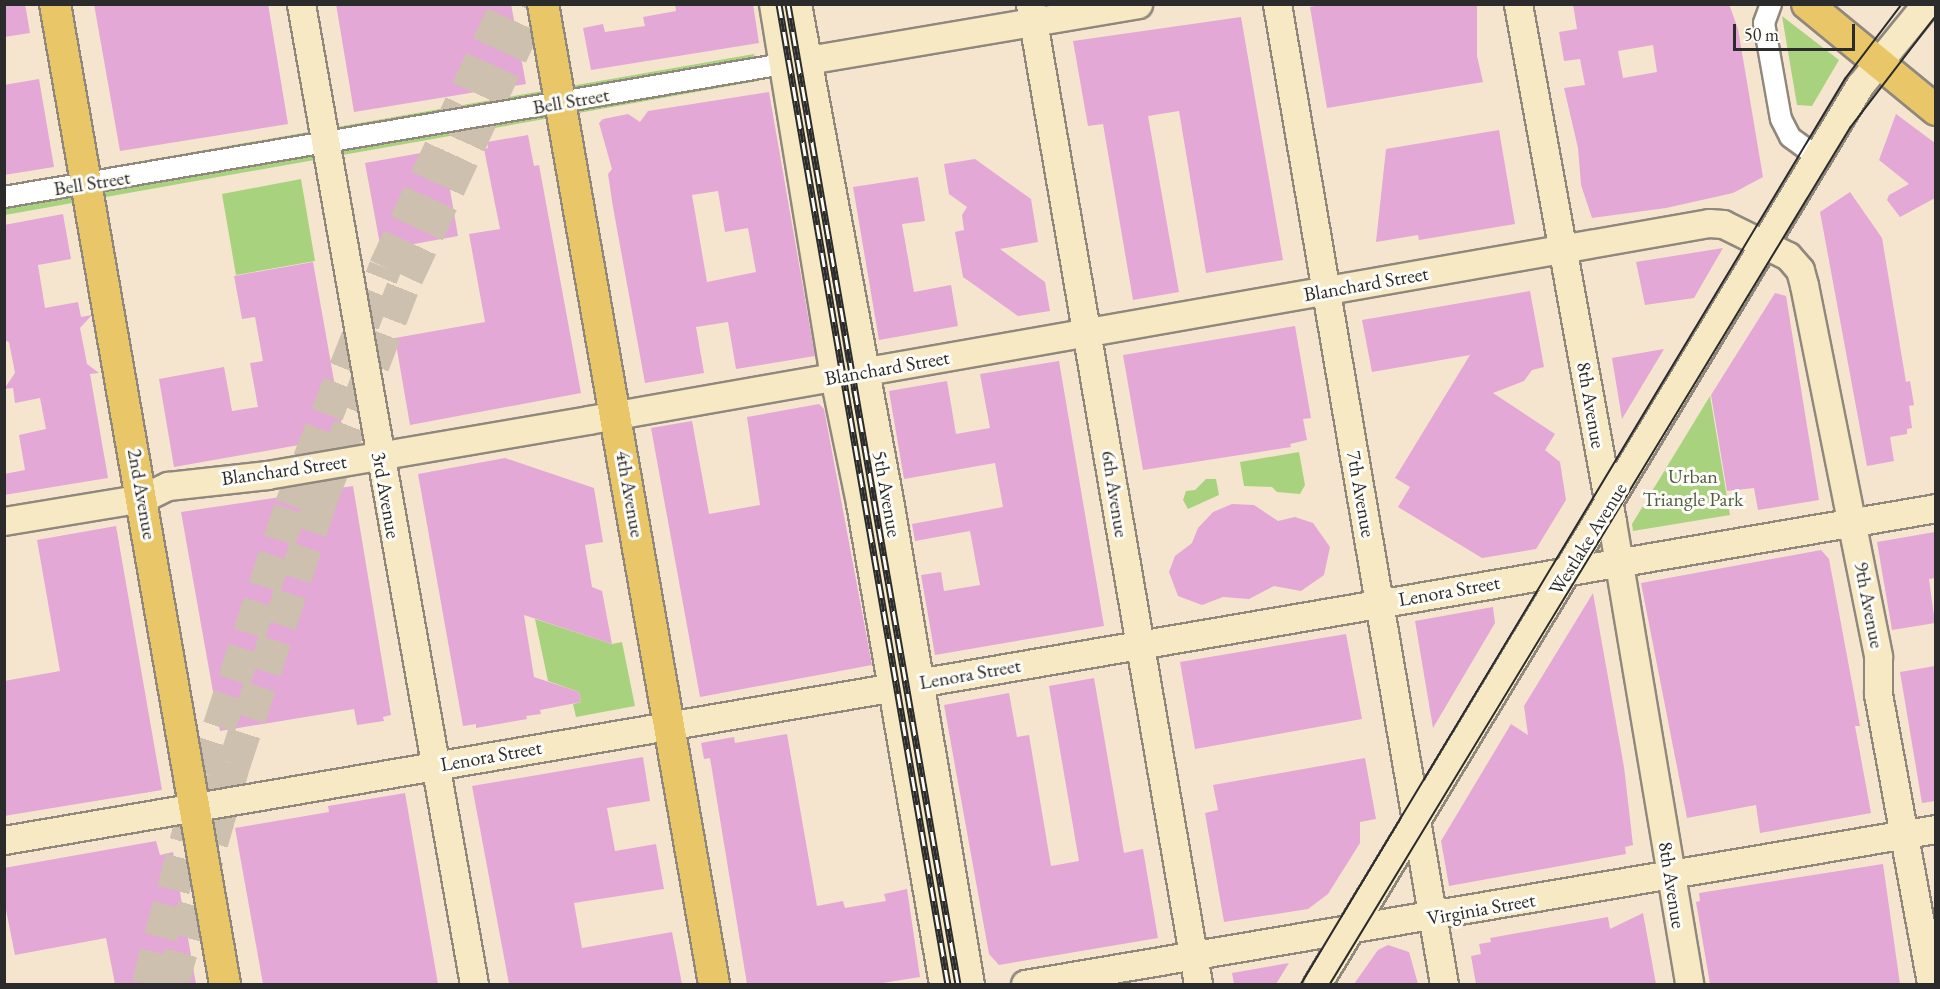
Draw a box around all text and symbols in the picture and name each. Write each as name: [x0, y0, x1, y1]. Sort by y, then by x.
scale bar: [1736, 12, 1858, 50]
text: 50 m: [1744, 23, 1779, 46]
street label: Bell Street: [531, 82, 611, 120]
street label: Bell Street: [52, 165, 132, 201]
street label: Blanchard Street: [1302, 261, 1430, 307]
street label: Blanchard Street: [823, 345, 951, 391]
street label: 8th Avenue: [1572, 360, 1610, 450]
street label: 2nd Avenue: [122, 447, 162, 541]
street label: Blanchard Street: [220, 449, 348, 491]
street label: 4th Avenue: [611, 449, 649, 539]
street label: 5th Avenue: [868, 449, 906, 539]
street label: 6th Avenue: [1096, 449, 1134, 539]
street label: 7th Avenue: [1342, 449, 1380, 539]
street label: 3rd Avenue: [367, 450, 405, 540]
park label: Urban Triangle Park: [1643, 464, 1743, 511]
street label: Westlake Avenue: [1544, 478, 1632, 600]
street label: 9th Avenue: [1849, 560, 1889, 650]
street label: Lenora Street: [1396, 570, 1502, 612]
street label: Lenora Street: [917, 653, 1023, 695]
street label: Lenora Street: [438, 735, 544, 777]
street label: 8th Avenue: [1653, 840, 1691, 930]
street label: Virginia Street: [1425, 888, 1537, 930]

